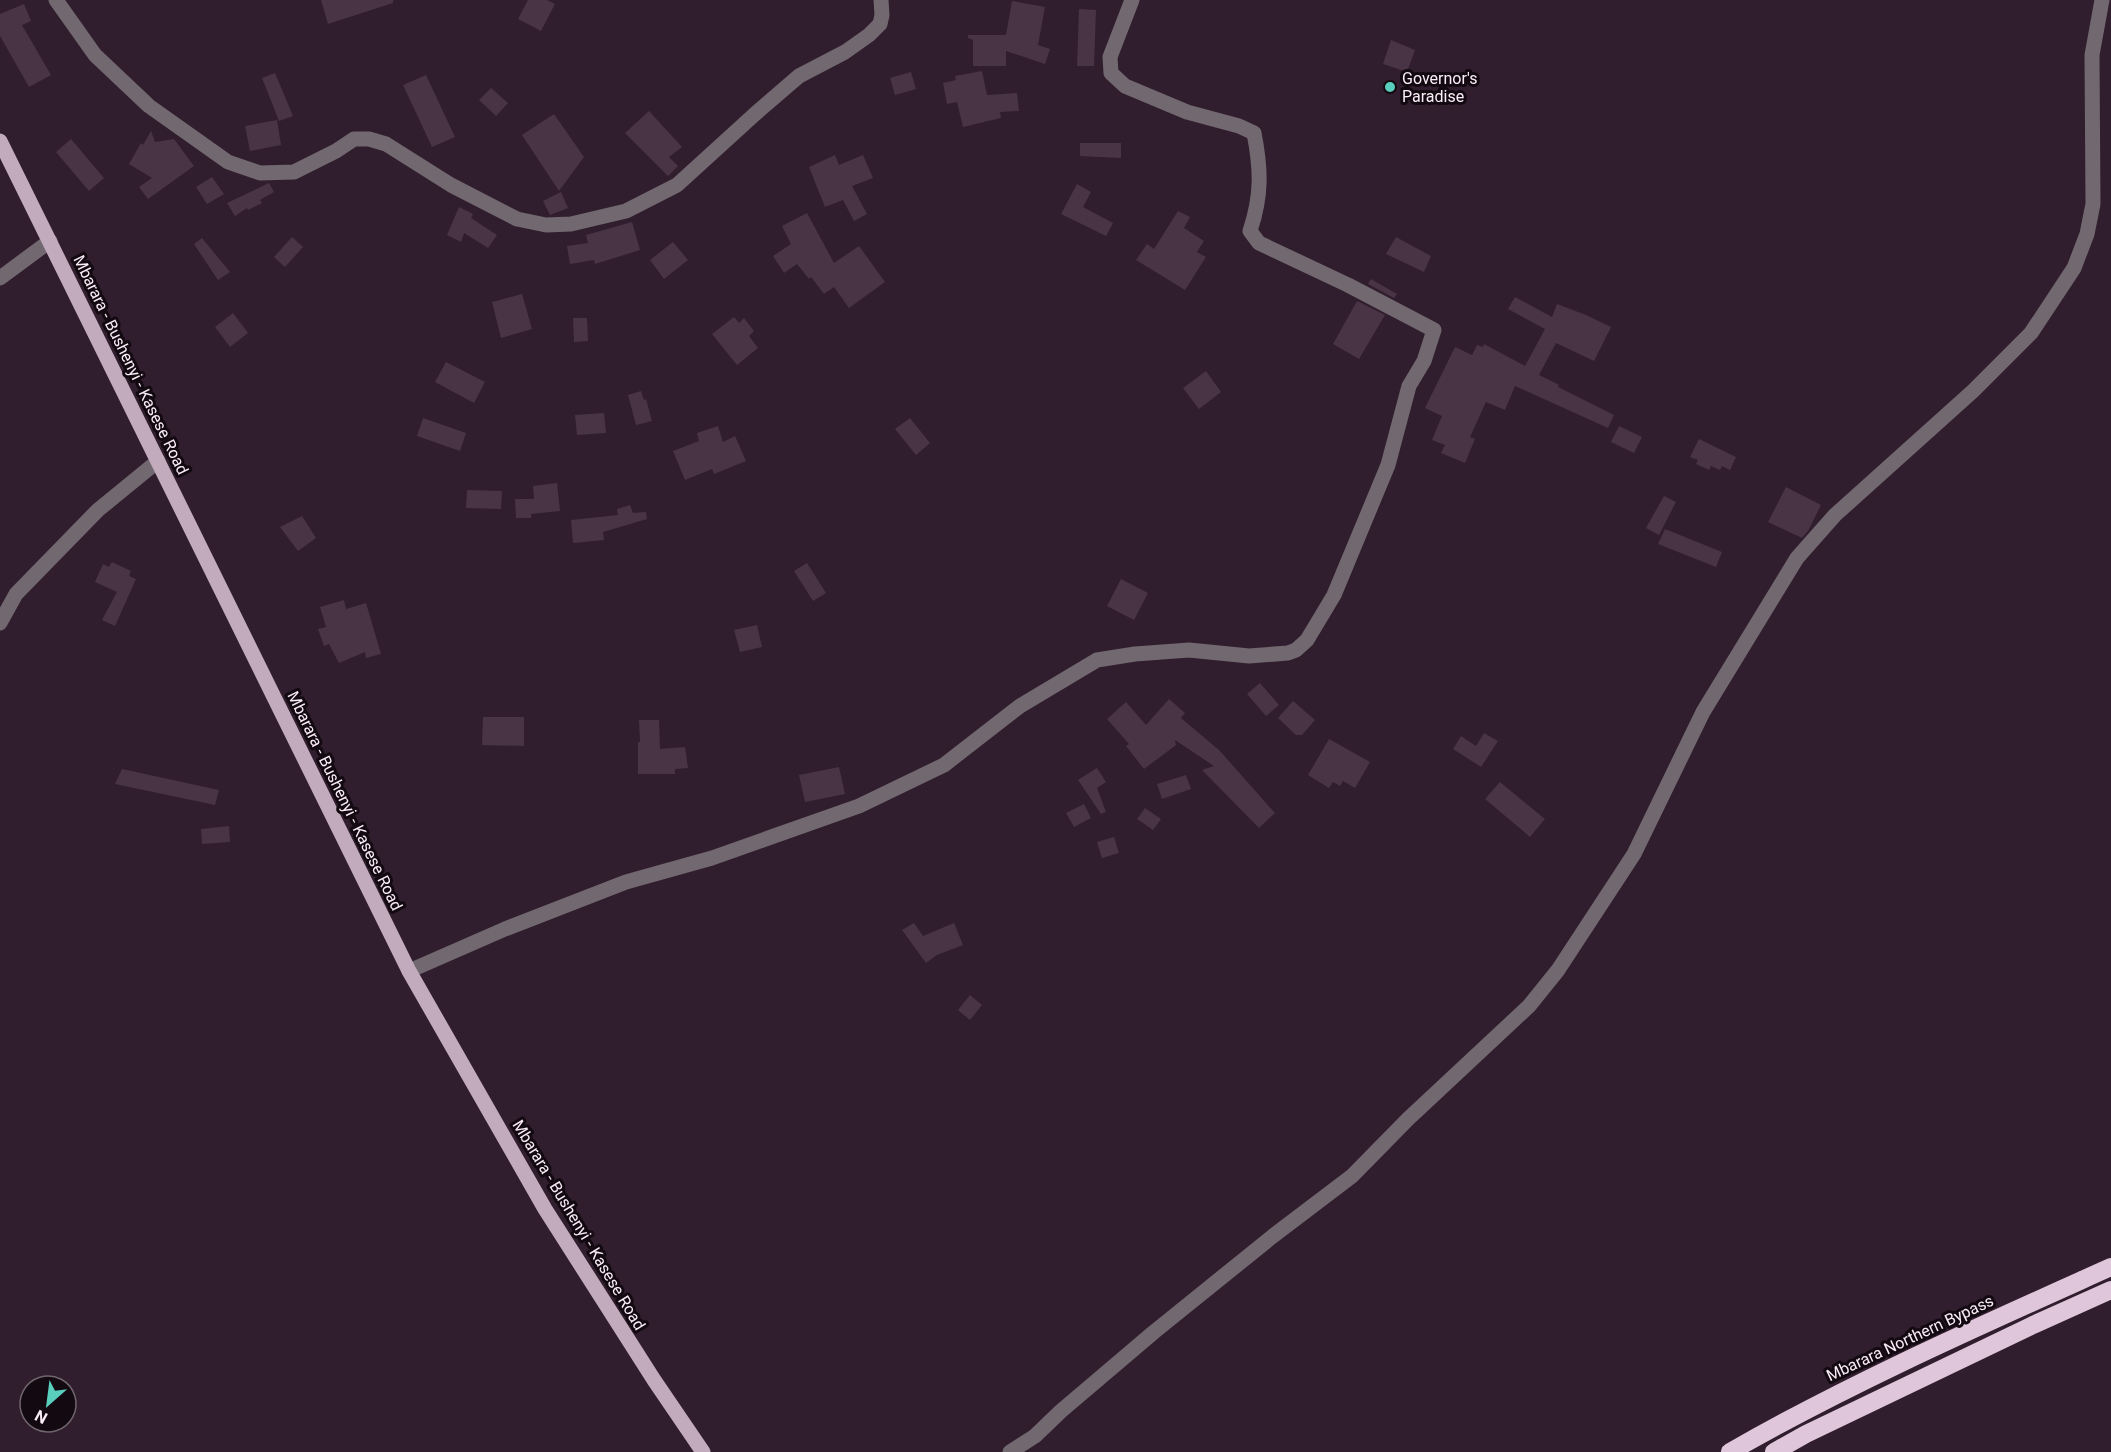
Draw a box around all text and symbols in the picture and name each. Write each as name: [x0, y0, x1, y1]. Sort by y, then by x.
place label: Governor's Paradise: [1402, 69, 1477, 106]
marker: Governor's Paradise: [1383, 80, 1397, 94]
street label: Mbarara - Bushenyi - Kasese Road: [70, 252, 192, 478]
street label: Mbarara - Bushenyi - Kasese Road: [284, 688, 406, 914]
street label: Mbarara - Bushenyi - Kasese Road: [509, 1117, 649, 1333]
street label: Mbarara Northern Bypass: [1823, 1291, 1997, 1385]
north arrow: [18, 1374, 78, 1434]
text: N: [32, 1406, 51, 1428]

